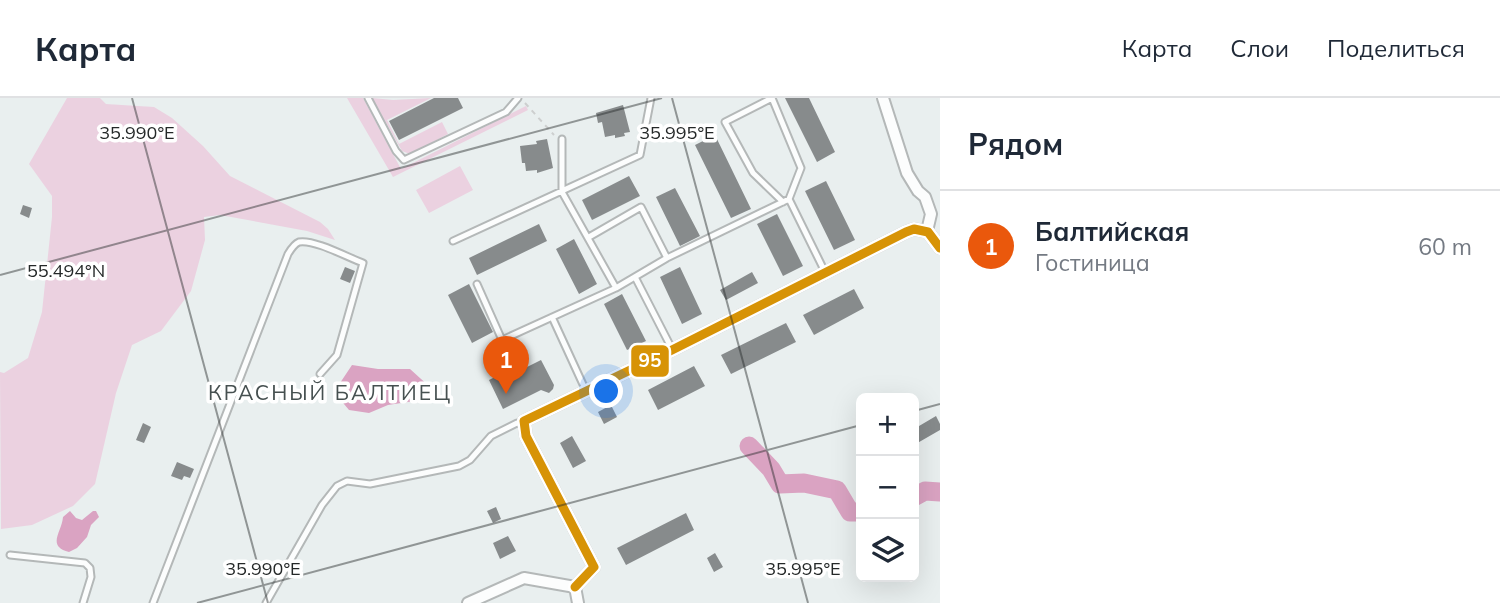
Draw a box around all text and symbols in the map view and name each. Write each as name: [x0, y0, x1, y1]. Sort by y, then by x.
text: Карта: [35, 28, 137, 69]
text: Карта: [1122, 33, 1192, 63]
text: Слои: [1230, 33, 1289, 63]
text: Поделиться: [1327, 33, 1465, 63]
text: 35.990°E: [99, 121, 175, 144]
text: 35.995°E: [639, 121, 715, 144]
text: Рядом: [968, 125, 1063, 163]
text: Балтийская: [1035, 215, 1189, 248]
text: 1: [984, 232, 998, 261]
text: 60 m: [1418, 232, 1472, 261]
text: Гостиница: [1035, 248, 1150, 277]
text: 55.494°N: [27, 259, 105, 282]
pin: 1: [483, 336, 529, 394]
line badge: 95: [630, 344, 670, 378]
text: 95: [639, 348, 661, 372]
your location: [589, 374, 623, 408]
district label: КРАСНЫЙ БАЛТИЕЦ: [208, 379, 452, 405]
map controls: [856, 393, 919, 582]
button: +: [856, 393, 919, 456]
button: −: [856, 456, 919, 519]
button: layers: [856, 519, 919, 582]
text: 35.990°E: [225, 557, 301, 580]
text: 35.995°E: [765, 557, 841, 580]

